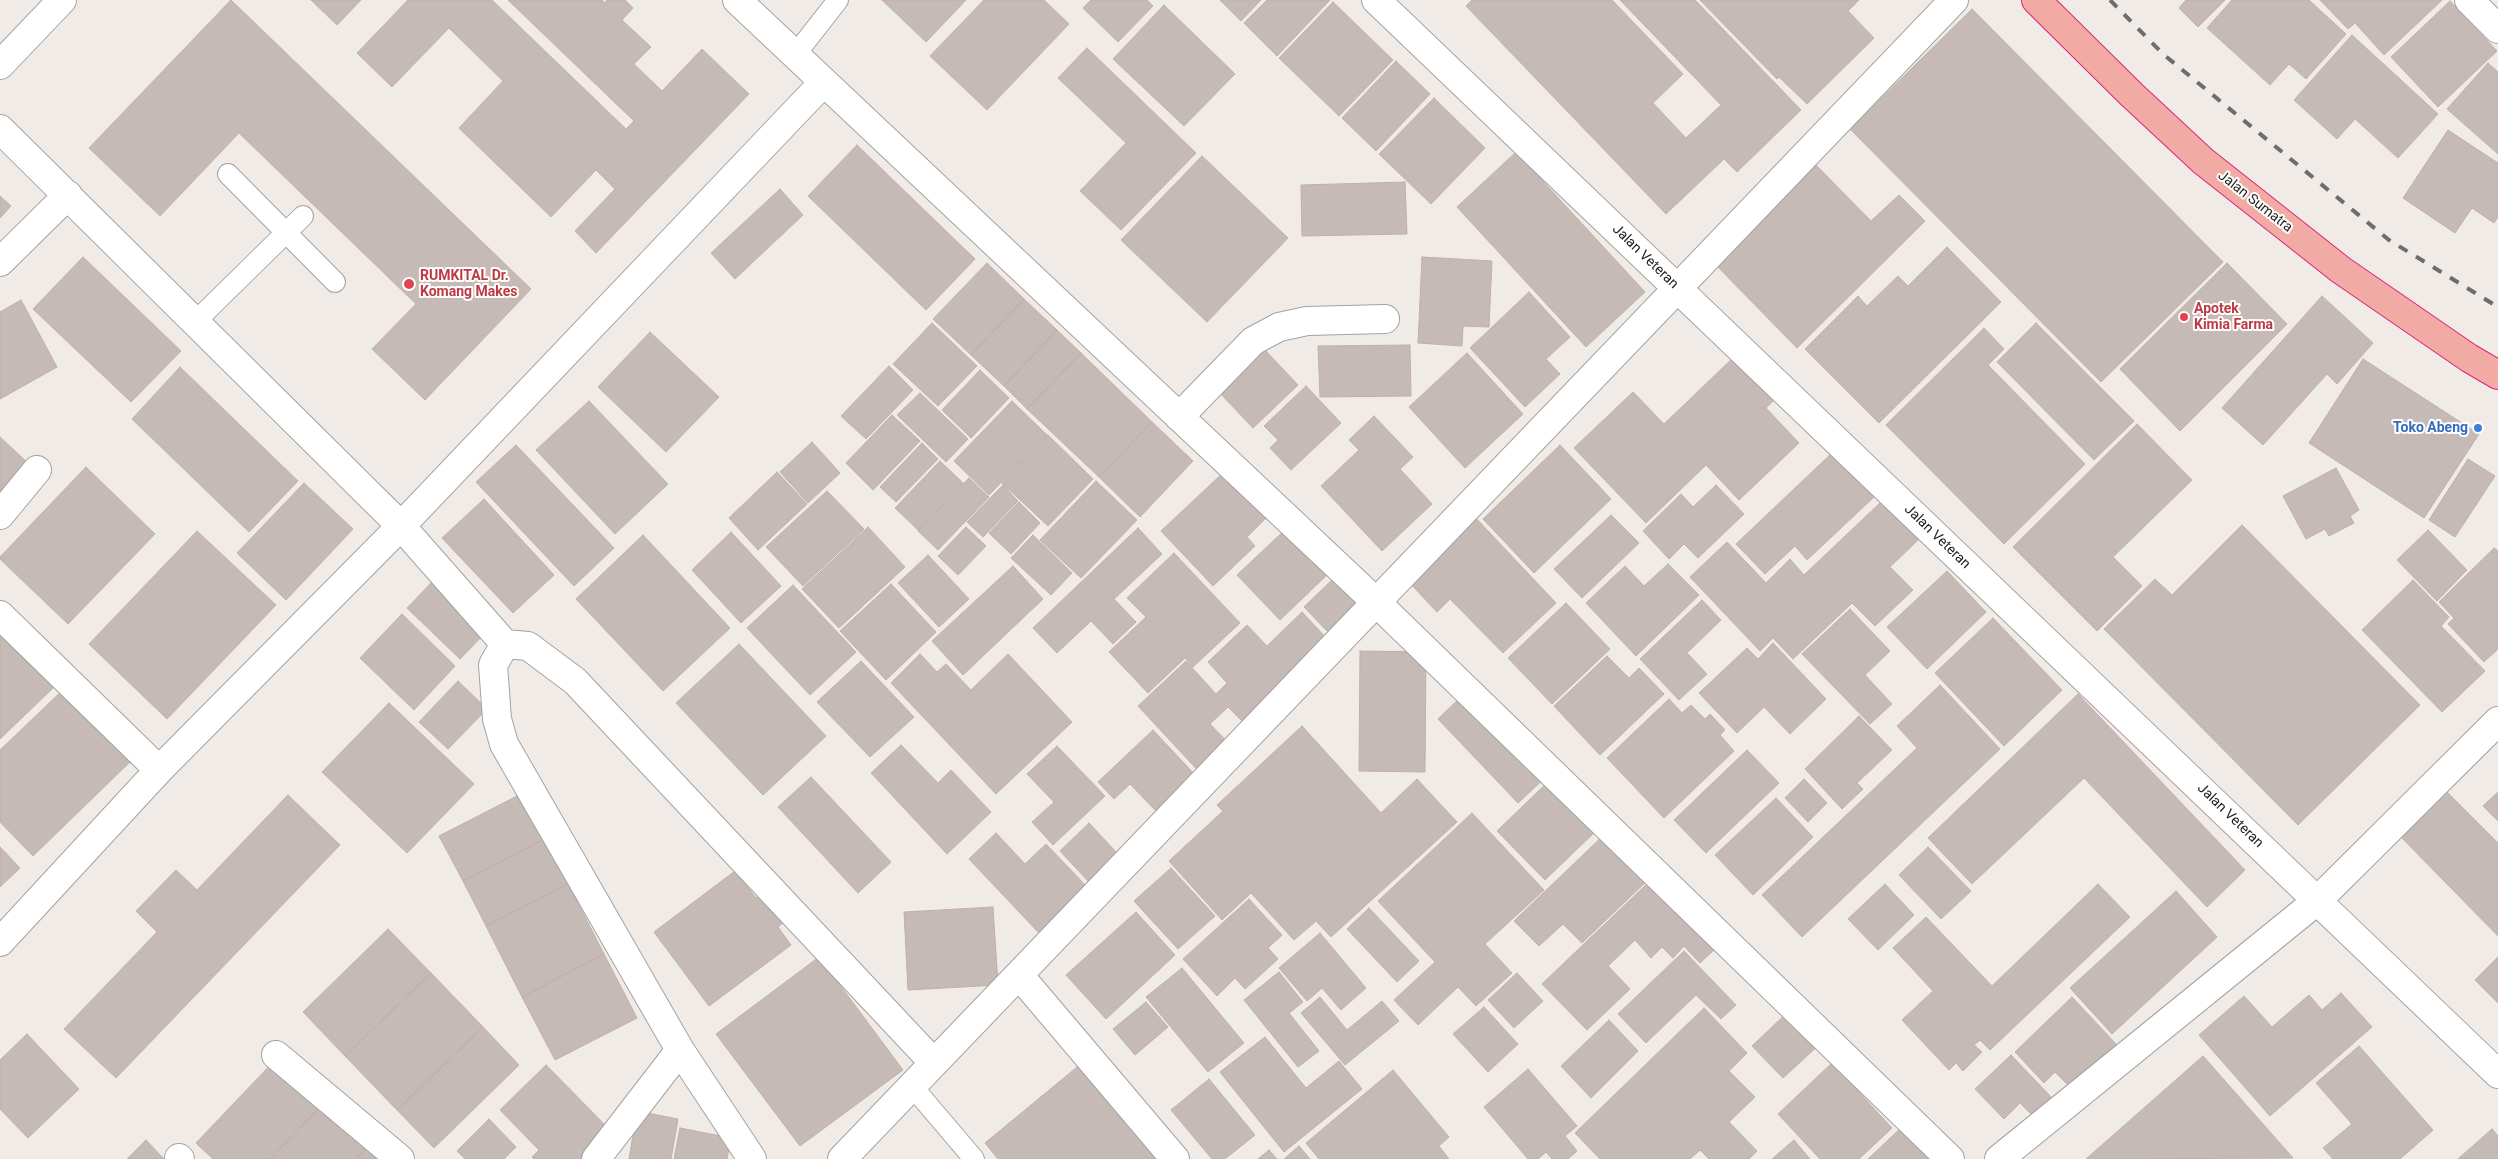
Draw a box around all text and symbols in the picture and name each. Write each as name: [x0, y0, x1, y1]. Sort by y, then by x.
street label: Jalan Sumatra: [2214, 168, 2296, 236]
street label: Jalan Veteran: [1608, 221, 1682, 293]
place label: RUMKITAL Dr. Komang Makes: [420, 268, 517, 300]
marker: RUMKITAL Dr. Komang Makes: [402, 277, 416, 291]
place label: Apotek Kimia Farma: [2194, 301, 2273, 334]
marker: Apotek Kimia Farma: [2178, 311, 2190, 323]
place label: Toko Abeng: [2393, 420, 2468, 436]
marker: Toko Abeng: [2472, 422, 2484, 434]
street label: Jalan Veteran: [1900, 501, 1974, 573]
street label: Jalan Veteran: [2193, 780, 2267, 852]

